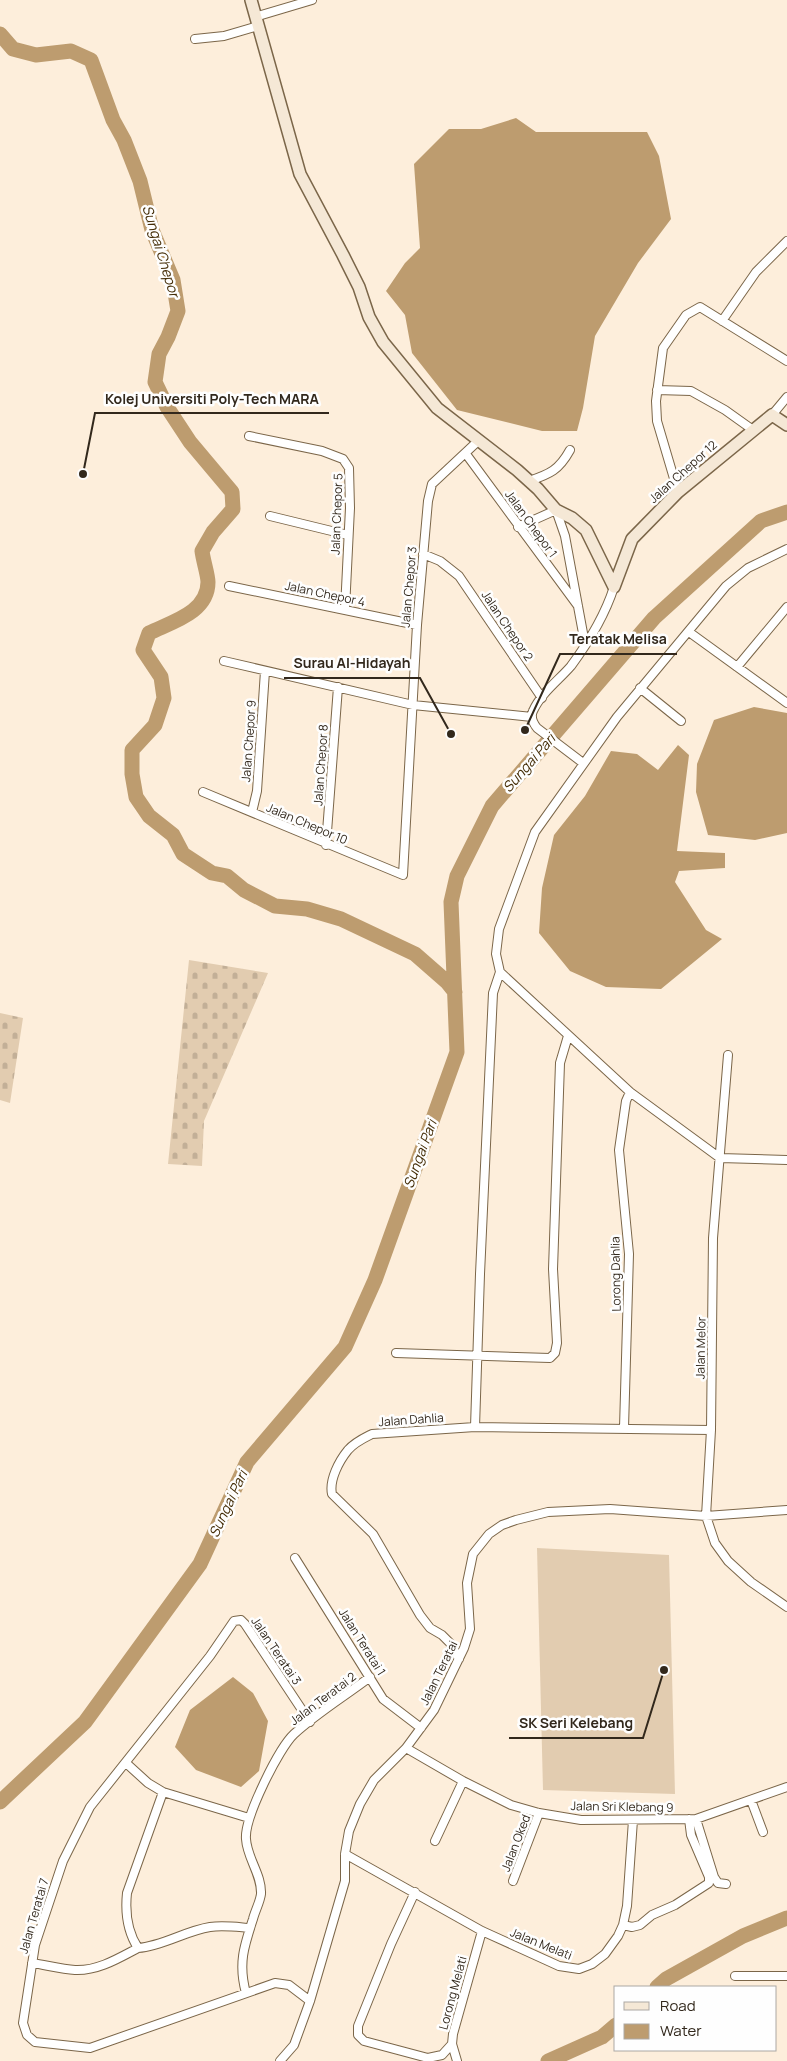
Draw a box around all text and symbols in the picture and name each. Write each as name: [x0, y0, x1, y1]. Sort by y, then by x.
water label: Sungai Chepor: [138, 202, 185, 301]
callout: Kolej Universiti Poly-Tech MARA: [95, 384, 329, 413]
text: Kolej Universiti Poly-Tech MARA: [105, 389, 320, 408]
street label: Jalan Chepor 12: [645, 436, 721, 507]
street label: Jalan Chepor 5: [327, 473, 346, 555]
street label: Jalan Chepor 1: [501, 487, 562, 561]
street label: Jalan Chepor 3: [396, 546, 421, 628]
street label: Jalan Chepor 4: [283, 577, 367, 610]
street label: Jalan Chepor 2: [478, 587, 537, 664]
callout: Teratak Melisa: [560, 625, 677, 654]
text: Teratak Melisa: [569, 629, 667, 648]
callout: Surau Al-Hidayah: [284, 649, 420, 678]
text: Surau Al-Hidayah: [294, 653, 410, 672]
street label: Jalan Chepor 9: [237, 699, 260, 783]
street label: Jalan Chepor 8: [309, 724, 332, 806]
water label: Sungai Pari: [498, 728, 560, 796]
street label: Jalan Chepor 10: [264, 799, 350, 848]
water label: Sungai Pari: [398, 1115, 441, 1191]
street label: Lorong Dahlia: [606, 1236, 625, 1312]
street label: Jalan Melor: [691, 1316, 710, 1379]
street label: Jalan Dahlia: [378, 1409, 444, 1430]
water label: Sungai Pari: [204, 1466, 252, 1540]
street label: Jalan Teratai 1: [335, 1605, 390, 1679]
street label: Jalan Teratai 3: [247, 1613, 305, 1688]
street label: Jalan Teratai: [416, 1638, 461, 1708]
street label: Jalan Teratai 2: [286, 1668, 359, 1729]
callout: SK Seri Kelebang: [509, 1709, 643, 1738]
text: SK Seri Kelebang: [519, 1713, 633, 1732]
street label: Jalan Sri Klebang 9: [570, 1797, 674, 1816]
street label: Jalan Oked: [497, 1812, 534, 1874]
street label: Jalan Teratai 7: [15, 1876, 52, 1956]
street label: Jalan Melati: [508, 1923, 575, 1964]
street label: Lorong Melati: [435, 1954, 470, 2031]
legend: [614, 1986, 777, 2051]
text: Road: [660, 1995, 696, 2016]
text: Water: [660, 2020, 702, 2041]

